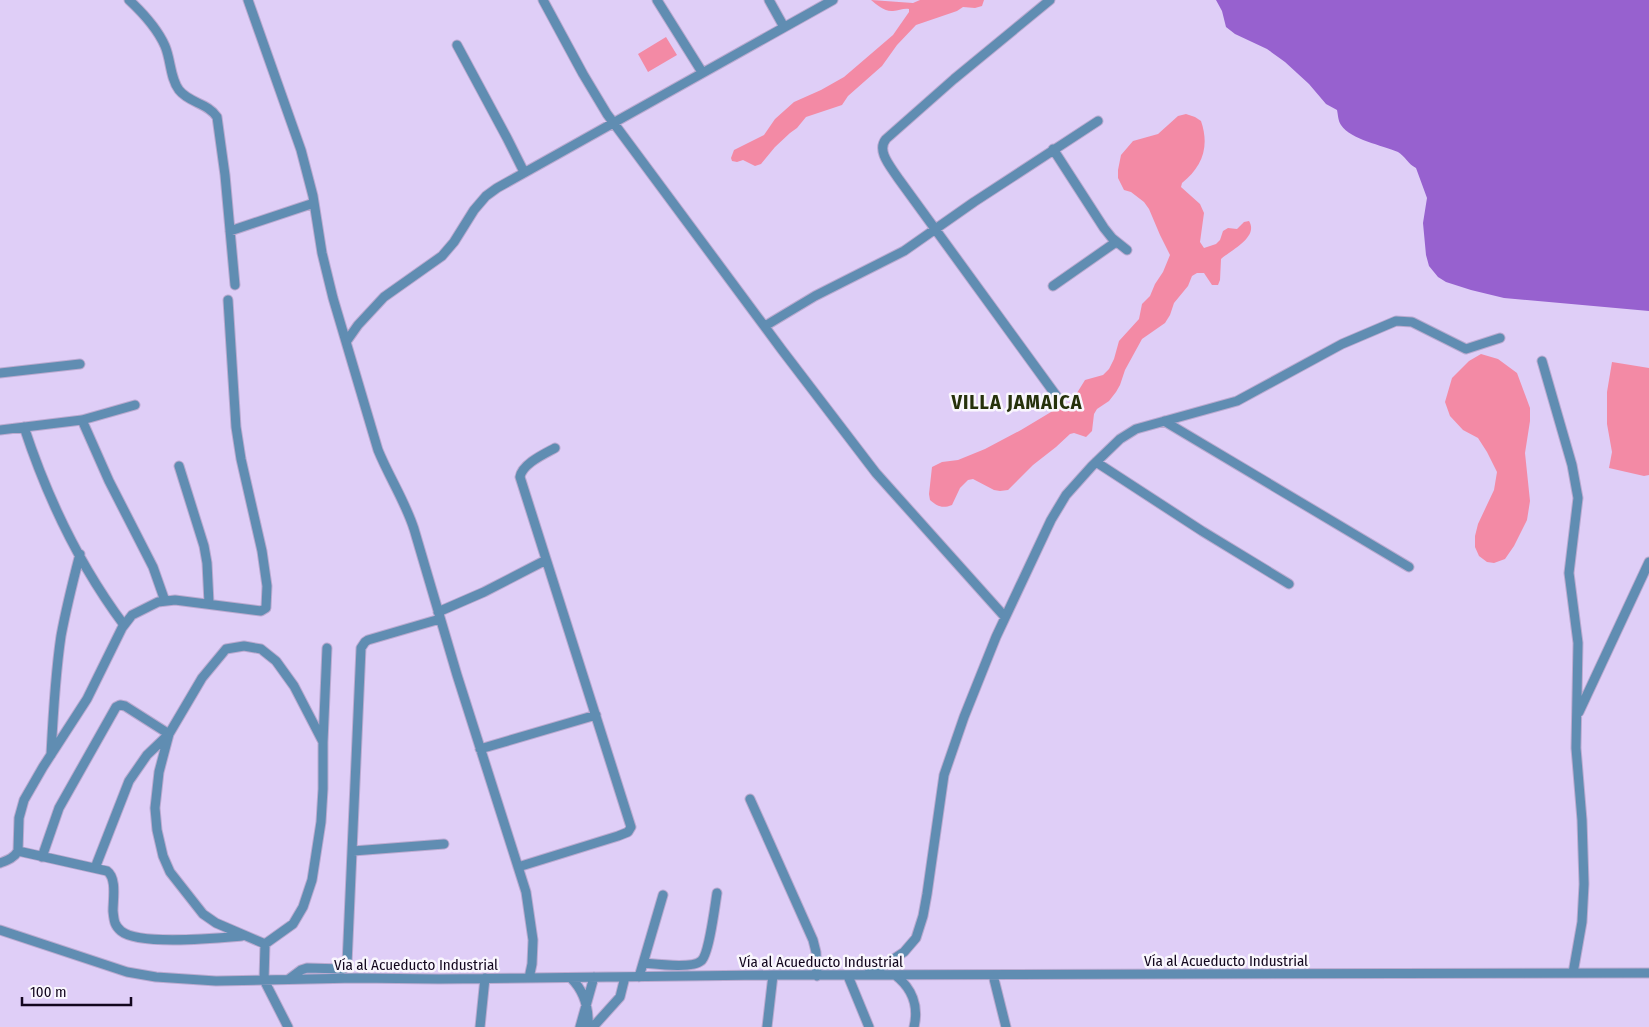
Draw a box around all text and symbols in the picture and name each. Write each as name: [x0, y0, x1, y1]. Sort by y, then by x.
district label: VILLA JAMAICA: [950, 390, 1083, 414]
street label: Vía al Acueducto Industrial: [1144, 952, 1308, 970]
street label: Vía al Acueducto Industrial: [739, 953, 903, 971]
street label: Vía al Acueducto Industrial: [334, 956, 498, 974]
scale bar: [22, 974, 131, 1006]
text: 100 m: [30, 983, 67, 1001]

